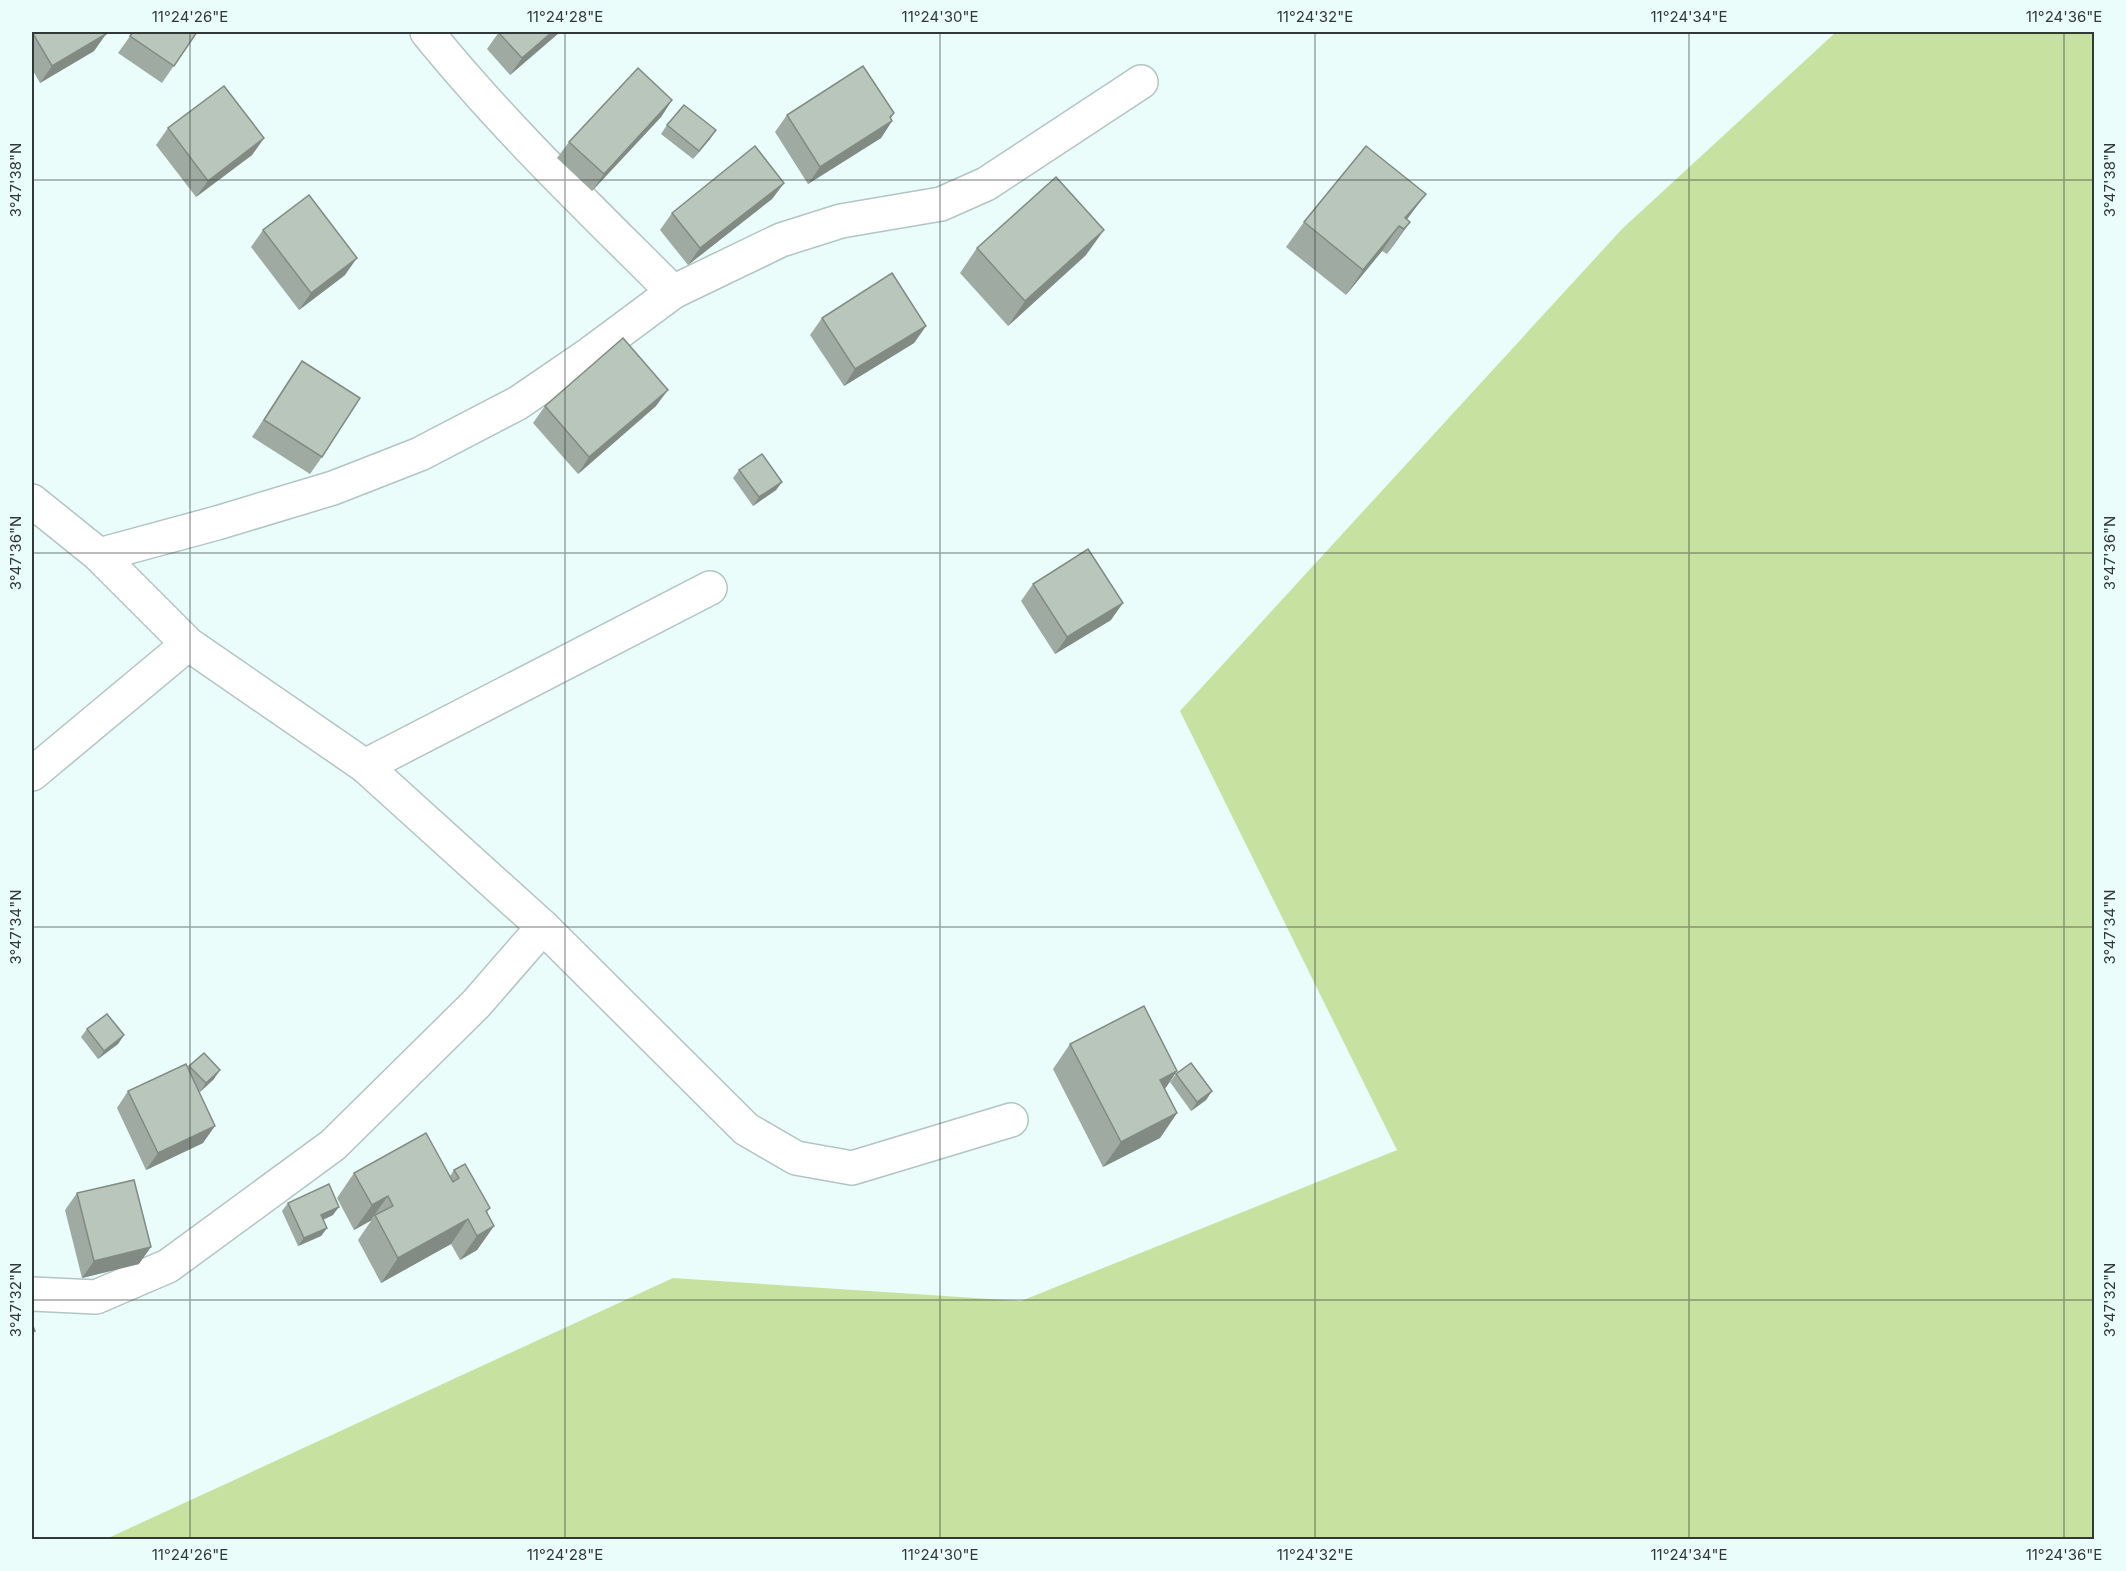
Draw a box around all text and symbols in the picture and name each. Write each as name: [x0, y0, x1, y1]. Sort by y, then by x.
text: 11°24'26"E: [152, 7, 228, 26]
text: 11°24'28"E: [527, 7, 603, 26]
text: 11°24'30"E: [902, 7, 978, 26]
text: 11°24'32"E: [1277, 7, 1353, 26]
text: 11°24'34"E: [1650, 7, 1728, 26]
text: 11°24'36"E: [2026, 7, 2102, 26]
text: 3°47'38"N: [6, 143, 25, 217]
text: 3°47'38"N: [2100, 143, 2119, 217]
text: 3°47'36"N: [6, 516, 25, 590]
text: 3°47'36"N: [2100, 516, 2119, 590]
text: 3°47'34"N: [6, 889, 25, 965]
text: 3°47'34"N: [2100, 889, 2119, 965]
text: 3°47'32"N: [6, 1263, 25, 1337]
text: 3°47'32"N: [2100, 1263, 2119, 1337]
text: 11°24'26"E: [152, 1545, 228, 1564]
text: 11°24'28"E: [527, 1545, 603, 1564]
text: 11°24'30"E: [902, 1545, 978, 1564]
text: 11°24'32"E: [1277, 1545, 1353, 1564]
text: 11°24'34"E: [1650, 1545, 1728, 1564]
text: 11°24'36"E: [2026, 1545, 2102, 1564]

